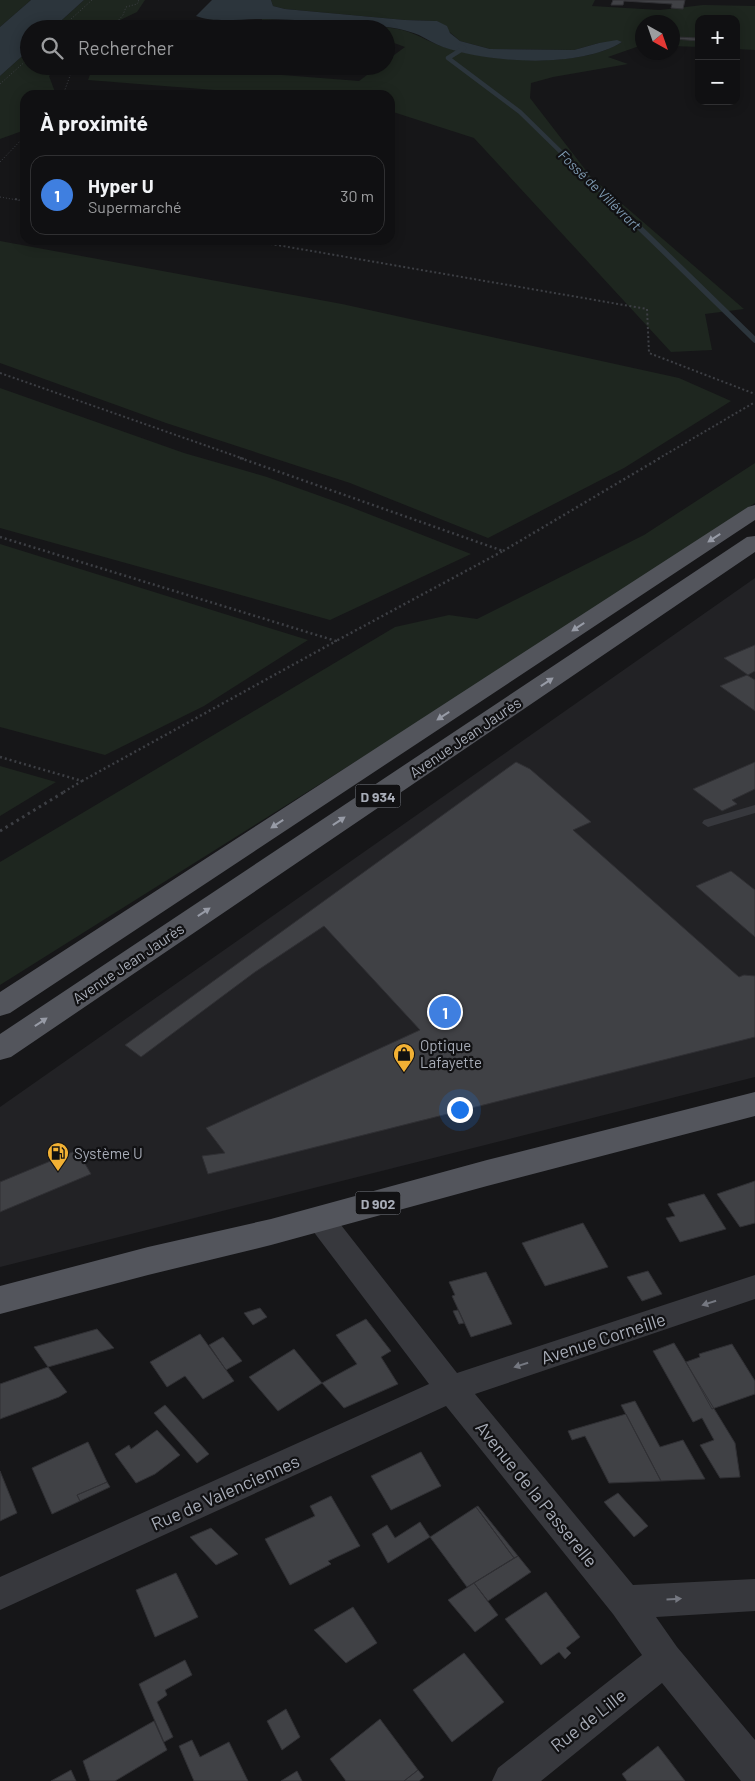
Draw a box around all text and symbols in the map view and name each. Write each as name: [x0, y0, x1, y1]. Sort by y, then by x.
north arrow: [635, 15, 680, 60]
map controls: [695, 15, 740, 105]
button: +: [695, 15, 740, 60]
search box: [20, 20, 395, 75]
icon: search: [38, 34, 66, 62]
text: Rechercher: [78, 36, 174, 59]
button: −: [695, 60, 740, 105]
text: À proximité: [40, 110, 148, 135]
water label: Fossé de Villévrart: [555, 146, 645, 234]
text: Hyper U: [88, 174, 154, 197]
text: 1: [54, 186, 60, 205]
text: 30 m: [340, 186, 374, 205]
text: Supermarché: [88, 197, 182, 216]
one-way arrow: [708, 533, 721, 542]
one-way arrow: [572, 622, 585, 632]
one-way arrow: [540, 677, 554, 687]
street label: Avenue Jean Jaurès: [406, 693, 524, 781]
one-way arrow: [436, 711, 449, 721]
road number: D 934: [356, 784, 400, 808]
one-way arrow: [333, 816, 346, 826]
one-way arrow: [271, 819, 284, 829]
one-way arrow: [198, 907, 211, 917]
street label: Avenue Jean Jaurès: [69, 919, 187, 1007]
pin: 1: [429, 993, 461, 1031]
one-way arrow: [34, 1017, 47, 1027]
place label: Optique Lafayette: [420, 1036, 482, 1071]
shop icon: Optique Lafayette: [392, 1042, 416, 1073]
your location: [447, 1097, 473, 1123]
fuel station icon: Système U: [46, 1141, 70, 1172]
place label: Système U: [74, 1144, 143, 1162]
road number: D 902: [356, 1192, 400, 1214]
one-way arrow: [701, 1299, 716, 1307]
street label: Avenue Corneille: [538, 1307, 668, 1369]
one-way arrow: [514, 1362, 529, 1369]
street label: Avenue de la Passerelle: [471, 1417, 603, 1571]
street label: Rue de Valenciennes: [147, 1449, 303, 1535]
one-way arrow: [666, 1594, 682, 1602]
street label: Rue de Lille: [546, 1684, 630, 1756]

